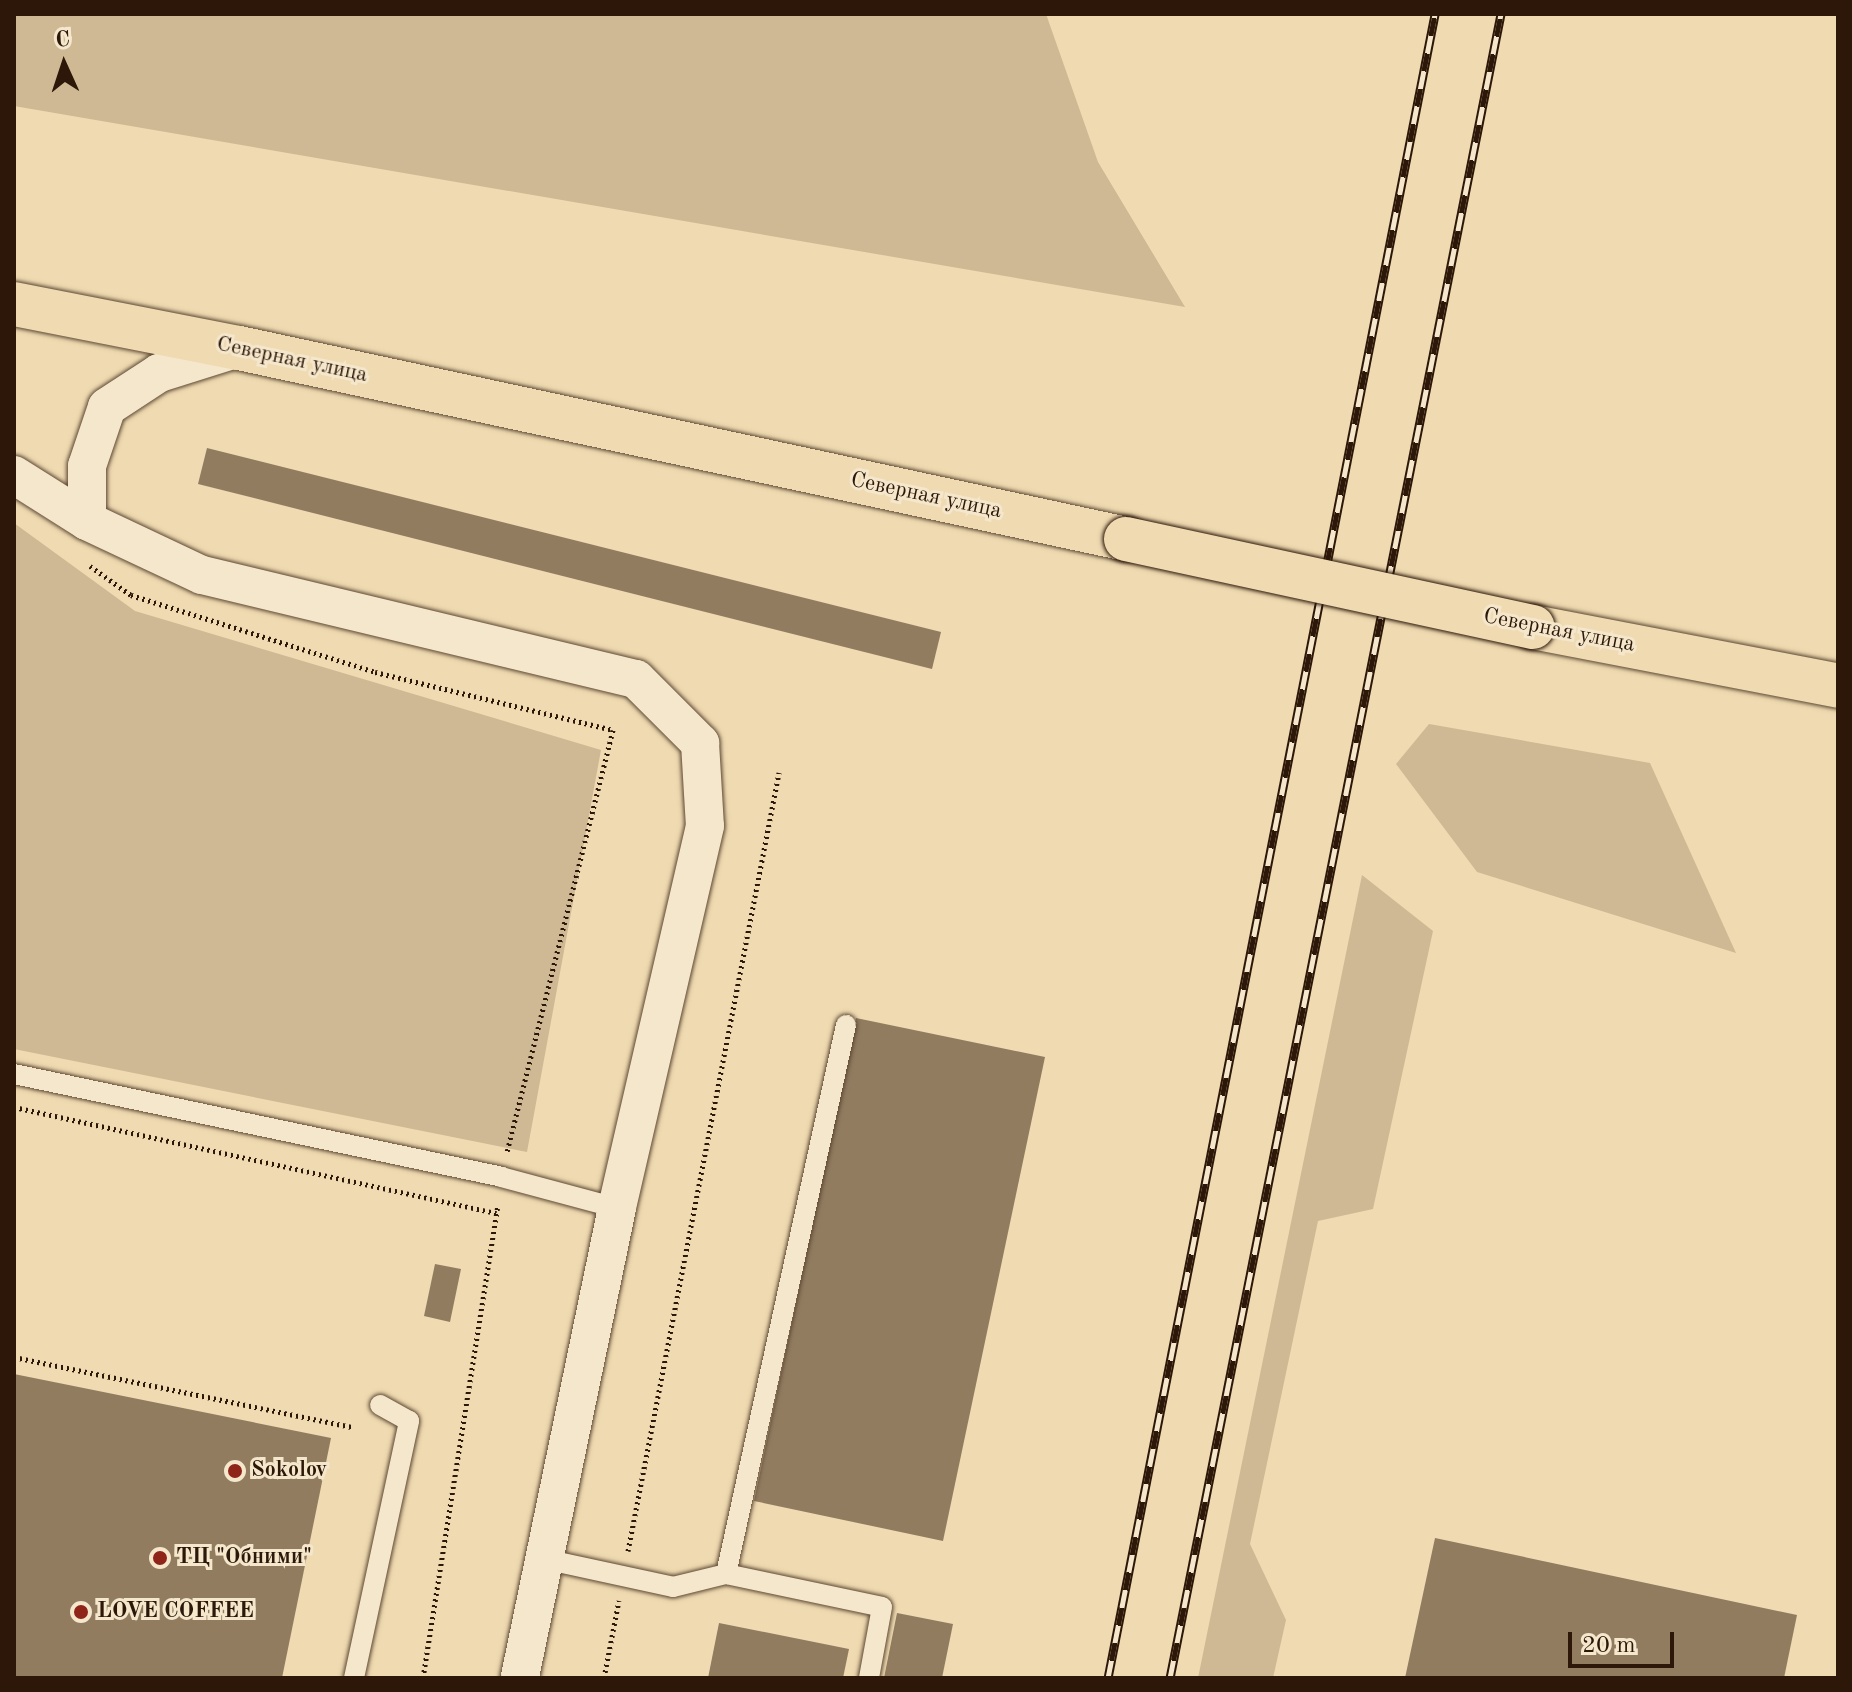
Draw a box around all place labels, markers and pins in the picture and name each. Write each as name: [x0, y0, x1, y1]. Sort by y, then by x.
place label: Sokolov: [251, 1458, 327, 1484]
marker: Sokolov: [226, 1462, 244, 1480]
place label: ТЦ "Обними": [176, 1545, 312, 1571]
marker: ТЦ "Обними": [151, 1549, 169, 1567]
place label: LOVE COFFEE: [97, 1599, 254, 1625]
marker: LOVE COFFEE: [72, 1603, 90, 1621]

